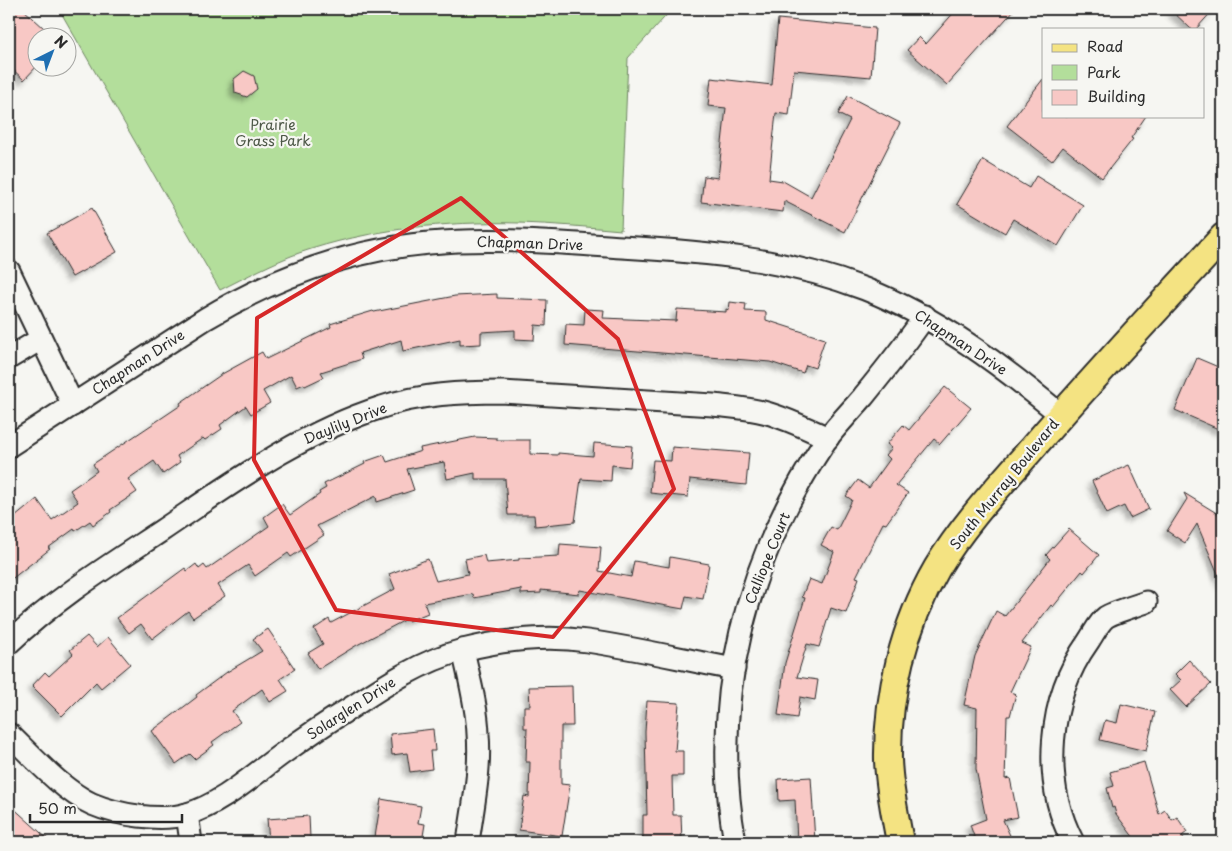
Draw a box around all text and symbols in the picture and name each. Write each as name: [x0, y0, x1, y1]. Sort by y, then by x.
north arrow: [28, 28, 78, 78]
legend: [1042, 28, 1204, 118]
text: N: [50, 30, 72, 53]
text: Road: [1087, 34, 1123, 57]
text: Park: [1087, 60, 1121, 83]
text: Building: [1087, 84, 1146, 107]
park label: Prairie Grass Park: [235, 114, 311, 151]
street label: Chapman Drive: [476, 231, 584, 255]
street label: Chapman Drive: [911, 304, 1011, 380]
street label: Chapman Drive: [88, 324, 188, 400]
street label: Daylily Drive: [300, 397, 390, 449]
street label: South Murray Boulevard: [945, 414, 1064, 554]
street label: Calliope Court: [739, 509, 795, 607]
street label: Solarglen Drive: [303, 671, 399, 745]
scale bar: [30, 791, 182, 823]
text: 50 m: [38, 796, 77, 819]

